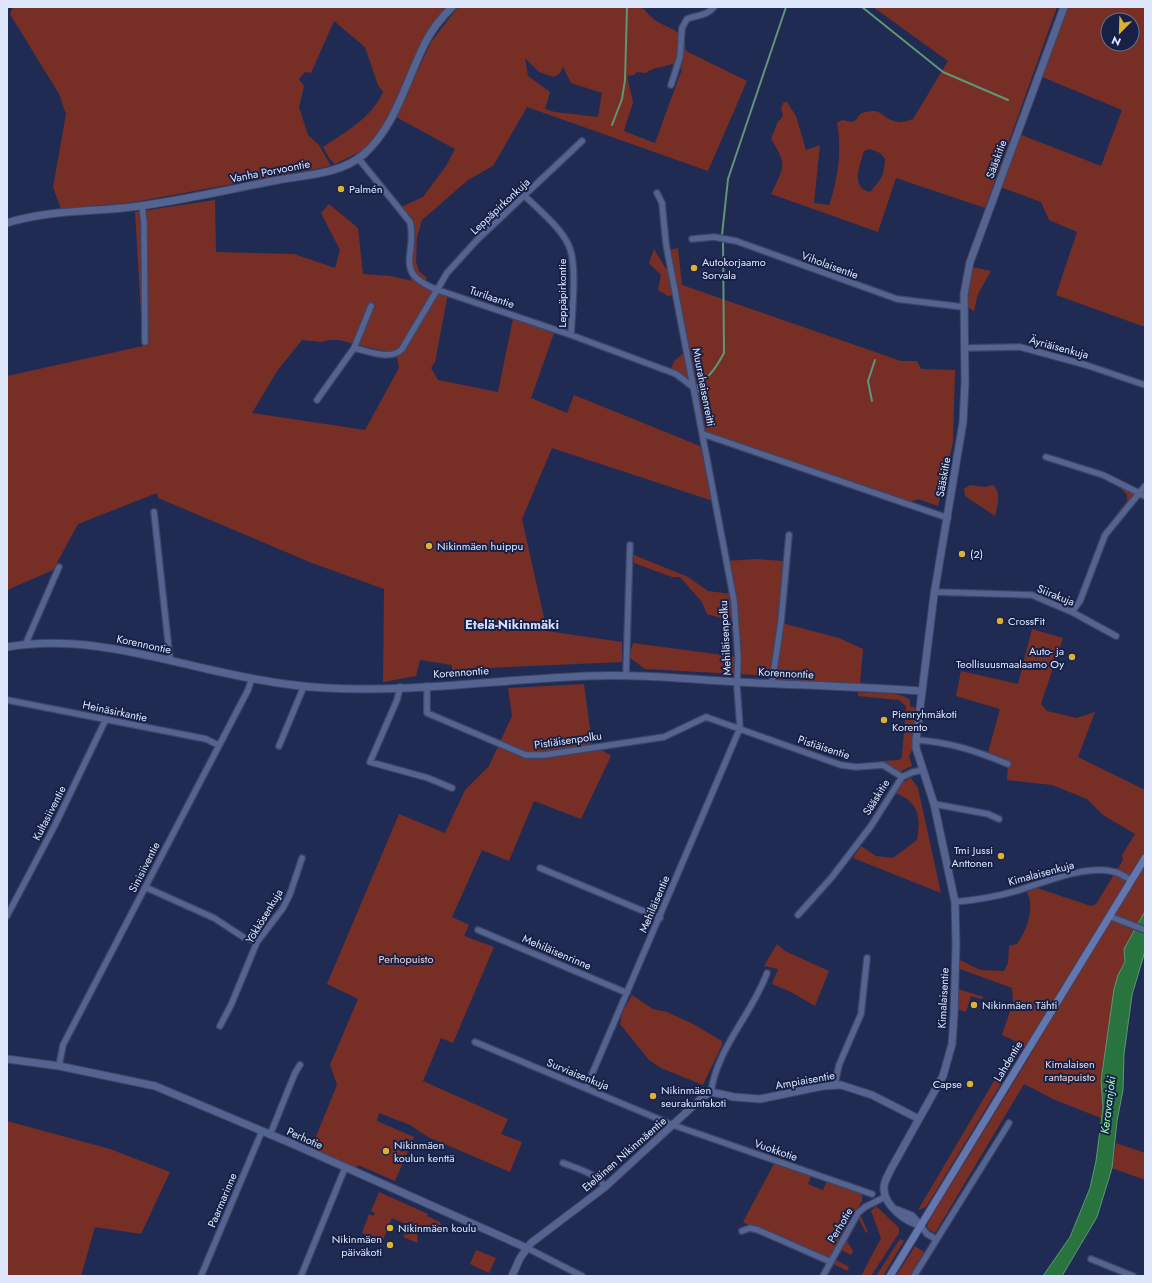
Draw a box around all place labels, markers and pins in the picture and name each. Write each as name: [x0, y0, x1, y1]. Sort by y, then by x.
place label: Palmén: [349, 181, 383, 197]
marker: Palmén: [336, 184, 346, 194]
place label: Autokorjaamo Sorvala: [702, 254, 766, 283]
marker: Autokorjaamo Sorvala: [689, 263, 699, 273]
place label: Nikinmäen huippu: [437, 538, 523, 554]
marker: Nikinmäen huippu: [424, 541, 434, 551]
place label: (2): [970, 546, 983, 562]
marker: (2): [957, 549, 967, 559]
place label: CrossFit: [1008, 613, 1045, 629]
marker: CrossFit: [995, 616, 1005, 626]
place label: Auto- ja Teollisuusmaalaamo Oy: [956, 643, 1064, 672]
marker: Auto- ja Teollisuusmaalaamo Oy: [1067, 652, 1077, 662]
place label: Pienryhmäkoti Korento: [892, 706, 957, 735]
marker: Pienryhmäkoti Korento: [879, 715, 889, 725]
place label: Tmi Jussi Anttonen: [951, 842, 993, 871]
marker: Tmi Jussi Anttonen: [996, 851, 1006, 861]
place label: Nikinmäen Tähti: [982, 997, 1057, 1013]
marker: Nikinmäen Tähti: [969, 1000, 979, 1010]
place label: Capse: [933, 1076, 962, 1092]
marker: Capse: [965, 1079, 975, 1089]
place label: Nikinmäen seurakuntakoti: [661, 1082, 726, 1111]
marker: Nikinmäen seurakuntakoti: [648, 1091, 658, 1101]
place label: Nikinmäen koulun kenttä: [394, 1137, 455, 1166]
marker: Nikinmäen koulun kenttä: [381, 1146, 391, 1156]
place label: Nikinmäen koulu: [398, 1220, 476, 1236]
marker: Nikinmäen koulu: [385, 1223, 395, 1233]
place label: Nikinmäen päiväkoti: [332, 1231, 382, 1260]
marker: Nikinmäen päiväkoti: [385, 1240, 395, 1250]

